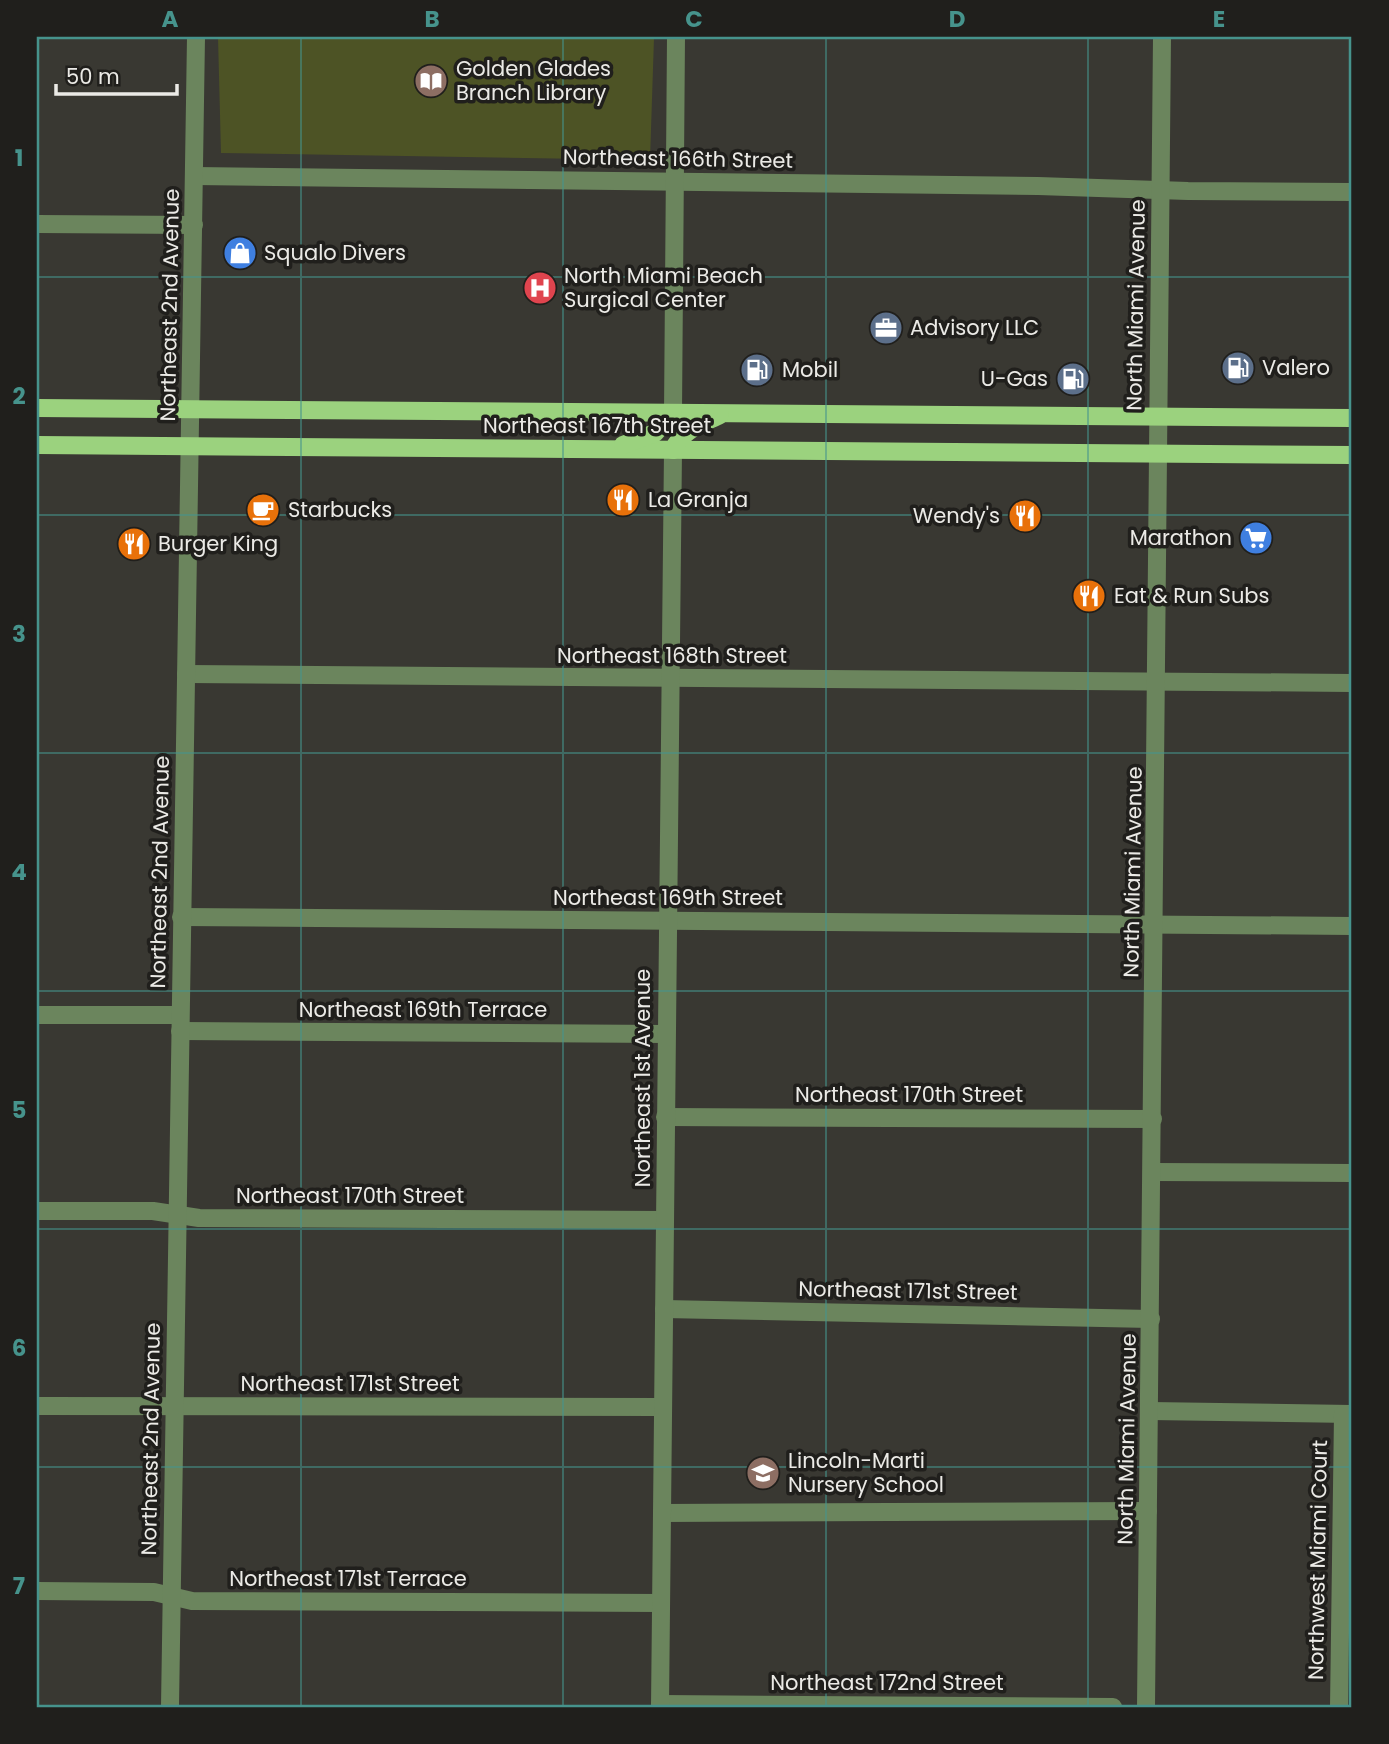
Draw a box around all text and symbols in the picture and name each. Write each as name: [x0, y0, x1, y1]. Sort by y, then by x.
text: A: [162, 3, 179, 35]
text: B: [424, 3, 440, 35]
text: C: [685, 3, 703, 35]
text: D: [949, 3, 965, 35]
text: E: [1213, 3, 1225, 35]
scale bar: [56, 52, 177, 96]
place label: Golden Glades Branch Library: [456, 54, 611, 107]
text: 50 m: [66, 62, 120, 91]
library icon: Golden Glades Branch Library: [412, 62, 450, 100]
text: 1: [15, 142, 23, 174]
street label: Northeast 166th Street: [563, 142, 793, 175]
street label: Northeast 2nd Avenue: [153, 188, 186, 422]
street label: North Miami Avenue: [1119, 199, 1152, 411]
shop icon: Squalo Divers: [221, 234, 259, 272]
place label: Squalo Divers: [264, 238, 406, 267]
place label: North Miami Beach Surgical Center: [564, 261, 763, 314]
hospital icon: North Miami Beach Surgical Center: [521, 269, 559, 307]
office icon: Advisory LLC: [867, 309, 905, 347]
place label: Advisory LLC: [910, 313, 1039, 342]
fuel station icon: Valero: [1219, 349, 1257, 387]
fuel station icon: Mobil: [738, 351, 776, 389]
place label: Valero: [1262, 353, 1330, 382]
place label: Mobil: [782, 355, 838, 384]
fuel station icon: U-Gas: [1054, 360, 1092, 398]
place label: U-Gas: [981, 364, 1048, 393]
text: 2: [12, 380, 26, 412]
street label: Northeast 167th Street: [483, 411, 711, 440]
restaurant icon: La Granja: [604, 481, 642, 519]
place label: La Granja: [648, 485, 748, 514]
cafe icon: Starbucks: [244, 491, 282, 529]
place label: Starbucks: [288, 495, 392, 524]
restaurant icon: Wendy's: [1006, 497, 1044, 535]
place label: Wendy's: [913, 501, 1000, 530]
supermarket icon: Marathon: [1237, 519, 1275, 557]
place label: Marathon: [1130, 523, 1232, 552]
restaurant icon: Burger King: [115, 525, 153, 563]
place label: Burger King: [158, 529, 278, 558]
restaurant icon: Eat & Run Subs: [1070, 577, 1108, 615]
place label: Eat & Run Subs: [1114, 581, 1270, 610]
text: 3: [12, 618, 26, 650]
street label: Northeast 168th Street: [557, 641, 787, 670]
street label: Northeast 2nd Avenue: [143, 755, 176, 989]
street label: North Miami Avenue: [1116, 766, 1149, 978]
text: 4: [11, 856, 27, 888]
street label: Northeast 169th Street: [553, 883, 783, 912]
street label: Northeast 1st Avenue: [628, 969, 657, 1187]
street label: Northeast 169th Terrace: [299, 995, 547, 1024]
street label: Northeast 170th Street: [795, 1080, 1023, 1109]
text: 5: [12, 1094, 26, 1126]
street label: Northeast 170th Street: [236, 1181, 464, 1210]
street label: Northeast 171st Street: [798, 1274, 1018, 1307]
street label: Northeast 2nd Avenue: [134, 1322, 167, 1556]
text: 6: [12, 1332, 26, 1364]
street label: North Miami Avenue: [1110, 1333, 1143, 1545]
street label: Northeast 171st Street: [240, 1369, 460, 1398]
street label: Northwest Miami Court: [1301, 1440, 1334, 1680]
place label: Lincoln-Marti Nursery School: [788, 1446, 944, 1499]
school or university icon: Lincoln-Marti Nursery School: [744, 1454, 782, 1492]
street label: Northeast 171st Terrace: [229, 1564, 467, 1593]
text: 7: [13, 1570, 25, 1602]
street label: Northeast 172nd Street: [770, 1668, 1004, 1697]

